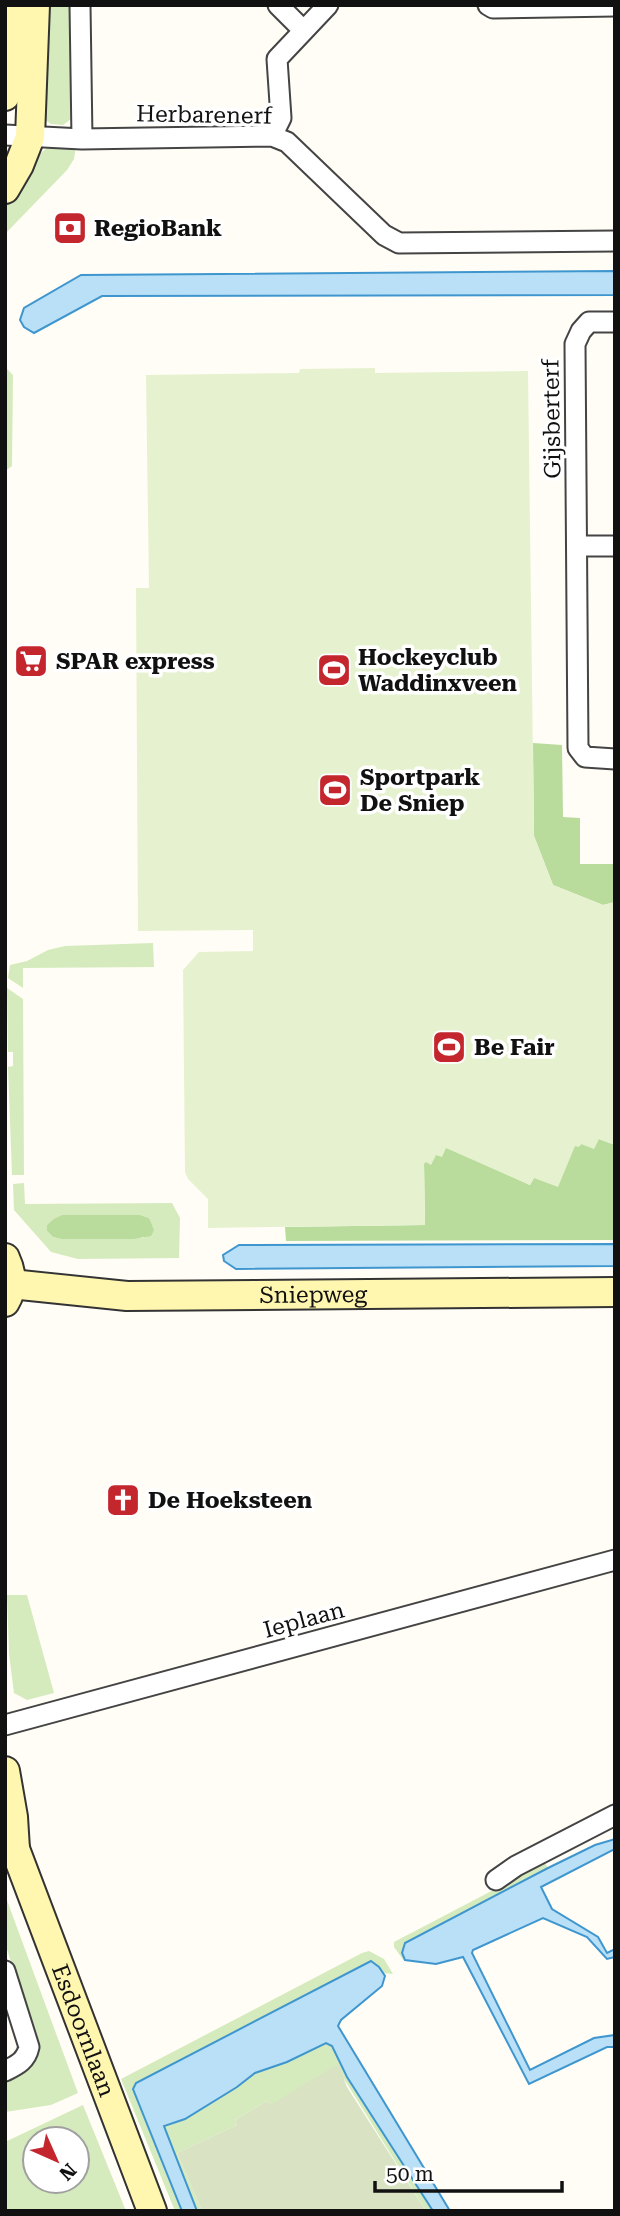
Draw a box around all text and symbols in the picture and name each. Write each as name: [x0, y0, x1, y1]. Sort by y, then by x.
street label: Herbarenerf: [136, 100, 273, 130]
bank icon: RegioBank: [51, 209, 89, 247]
place label: RegioBank: [94, 215, 222, 242]
street label: Gijsberterf: [537, 358, 567, 479]
supermarket icon: SPAR express: [12, 642, 50, 680]
place label: Hockeyclub Waddinxveen: [358, 644, 518, 697]
place label: SPAR express: [56, 648, 215, 675]
sports icon: Hockeyclub Waddinxveen: [315, 651, 353, 689]
place label: Sportpark De Sniep: [360, 764, 480, 817]
sports icon: Sportpark De Sniep: [316, 771, 354, 809]
sports icon: Be Fair: [430, 1028, 468, 1066]
place label: Be Fair: [474, 1034, 555, 1061]
street label: Sniepweg: [259, 1281, 367, 1308]
church icon: De Hoeksteen: [104, 1481, 142, 1519]
place label: De Hoeksteen: [148, 1487, 313, 1514]
street label: Ieplaan: [261, 1596, 348, 1644]
street label: Esdoornlaan: [46, 1960, 121, 2101]
north arrow: [21, 2125, 91, 2195]
scale bar: [375, 2150, 562, 2194]
text: N: [54, 2158, 81, 2185]
text: 50 m: [386, 2162, 434, 2186]

